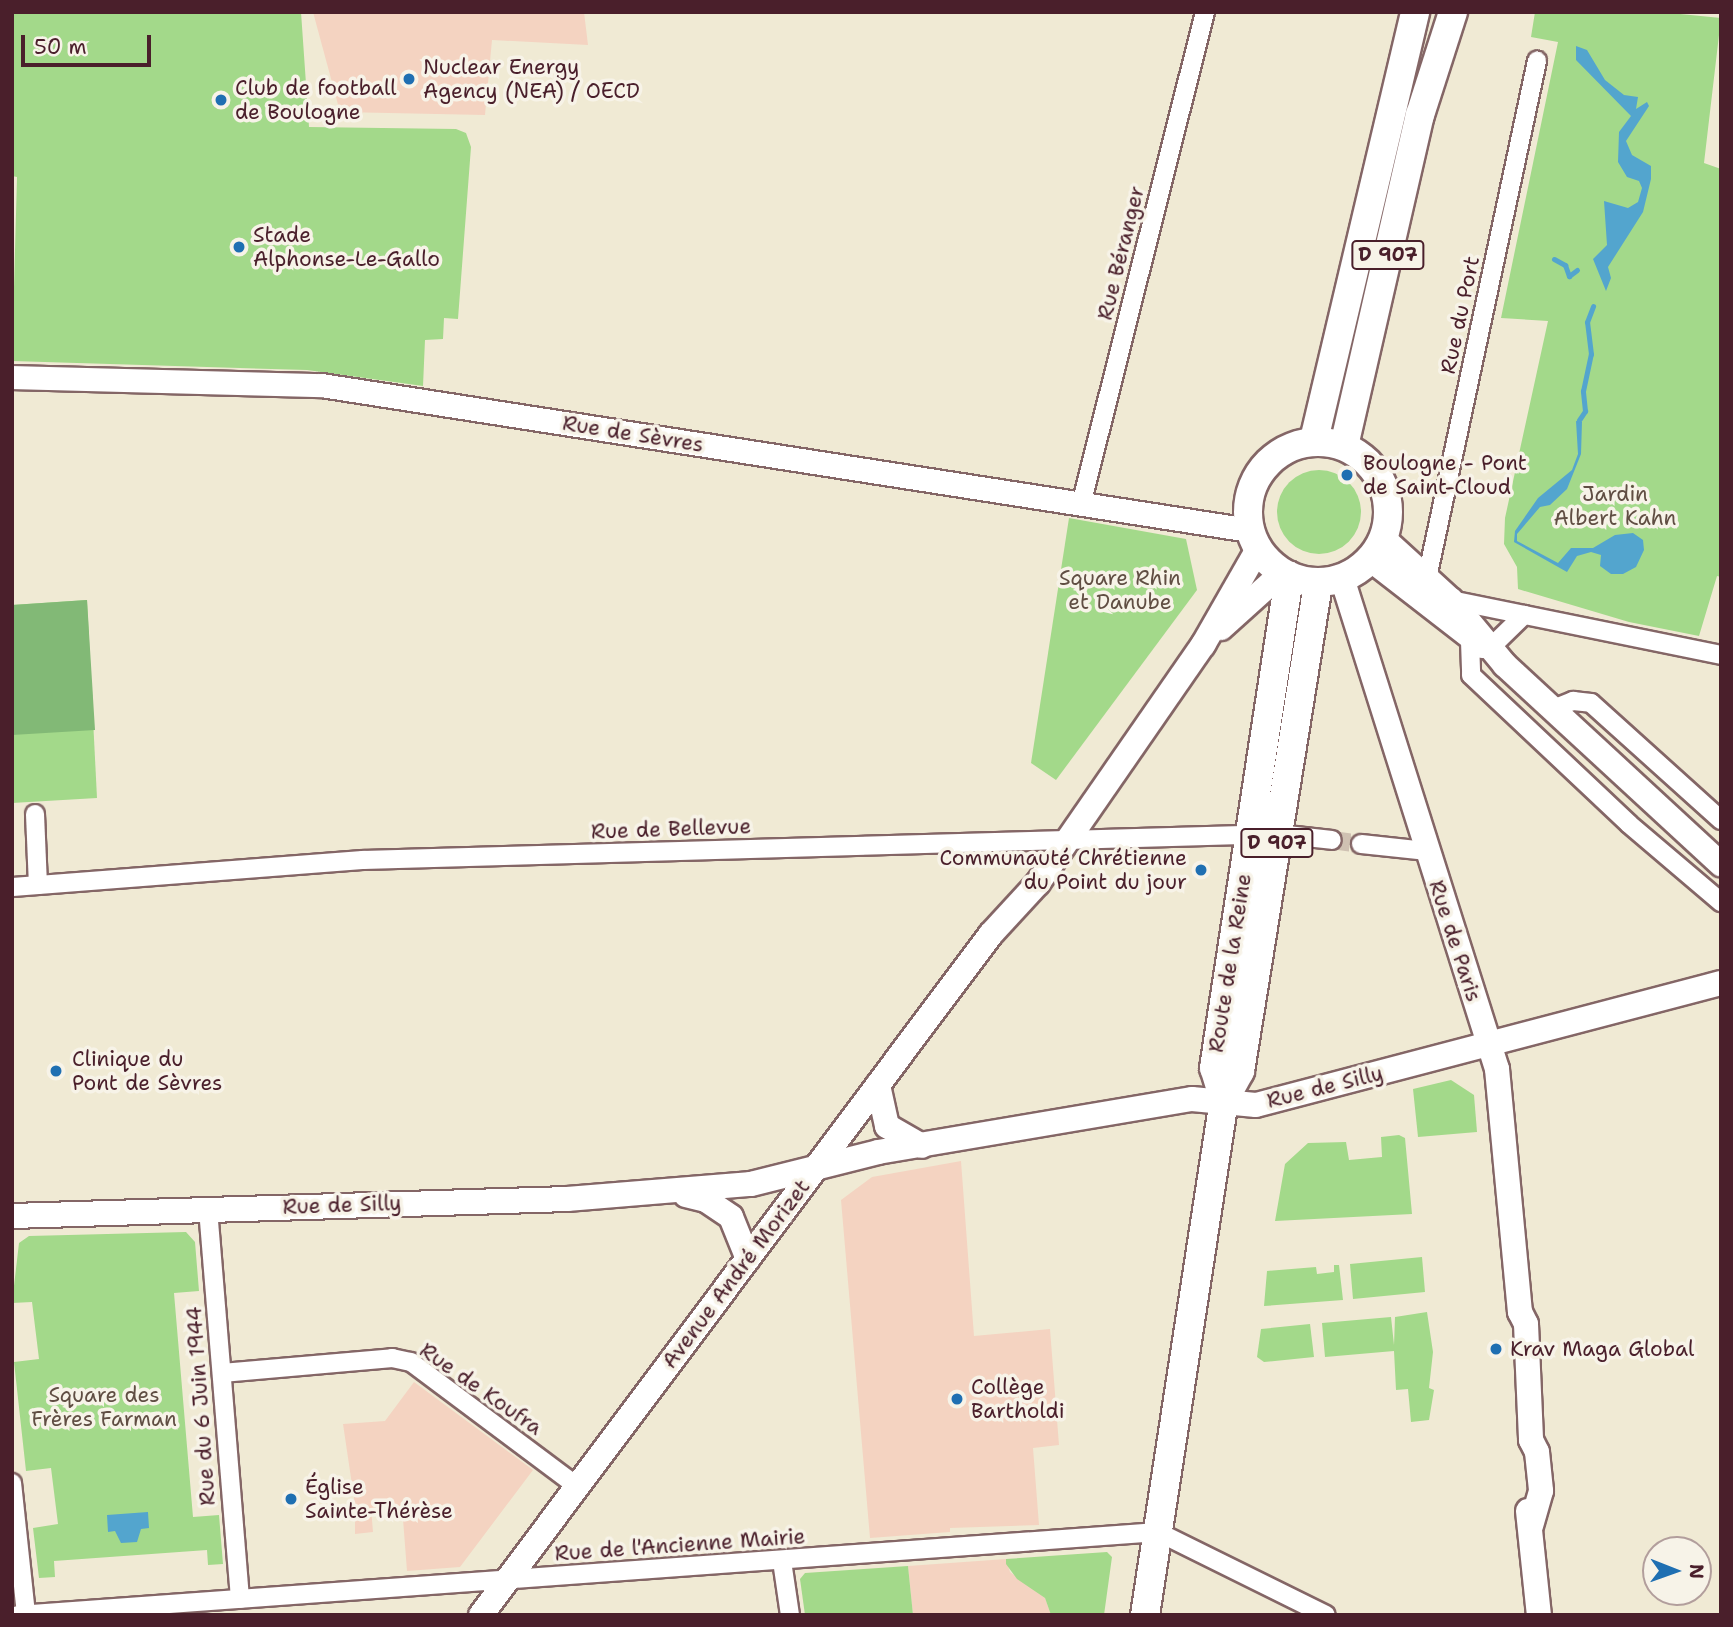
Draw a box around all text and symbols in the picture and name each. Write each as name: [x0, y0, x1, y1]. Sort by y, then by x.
scale bar: [24, 21, 154, 65]
text: 50 m: [34, 33, 87, 61]
place label: Nuclear Energy Agency (NEA) / OECD: [423, 54, 640, 104]
marker: Nuclear Energy Agency (NEA) / OECD: [401, 71, 417, 87]
place label: Club de football de Boulogne: [235, 75, 397, 125]
marker: Club de football de Boulogne: [213, 92, 229, 108]
street label: Rue Béranger: [1092, 183, 1150, 323]
place label: Stade Alphonse-Le-Gallo: [253, 222, 440, 272]
marker: Stade Alphonse-Le-Gallo: [231, 239, 247, 255]
road number: D 907: [1351, 240, 1425, 270]
street label: Rue du Port: [1435, 254, 1485, 376]
street label: Rue de Sèvres: [561, 410, 705, 458]
place label: Boulogne - Pont de Saint-Cloud: [1363, 450, 1527, 500]
marker: Boulogne - Pont de Saint-Cloud: [1337, 465, 1357, 485]
park label: Jardin Albert Kahn: [1554, 481, 1676, 531]
park label: Square Rhin et Danube: [1059, 565, 1181, 615]
street label: Rue de Bellevue: [590, 814, 752, 844]
road number: D 907: [1240, 828, 1314, 858]
place label: Communauté Chrétienne du Point du jour: [940, 845, 1187, 895]
marker: Communauté Chrétienne du Point du jour: [1193, 862, 1209, 878]
street label: Route de la Reine: [1203, 872, 1257, 1054]
street label: Rue de Paris: [1424, 877, 1486, 1005]
place label: Clinique du Pont de Sèvres: [72, 1046, 223, 1096]
street label: Rue de Silly: [1264, 1060, 1386, 1114]
marker: Clinique du Pont de Sèvres: [46, 1061, 66, 1081]
street label: Avenue André Morizet: [657, 1175, 815, 1373]
street label: Rue de Silly: [282, 1190, 402, 1220]
street label: Rue du 6 Juin 1944: [181, 1305, 221, 1507]
place label: Krav Maga Global: [1510, 1336, 1694, 1362]
street label: Rue de Koufra: [415, 1337, 547, 1441]
marker: Krav Maga Global: [1488, 1341, 1504, 1357]
place label: Collège Bartholdi: [971, 1374, 1065, 1424]
park label: Square des Frères Farman: [31, 1382, 177, 1432]
marker: Collège Bartholdi: [949, 1391, 965, 1407]
place label: Église Sainte-Thérèse: [305, 1474, 453, 1524]
marker: Église Sainte-Thérèse: [283, 1491, 299, 1507]
street label: Rue de l'Ancienne Mairie: [554, 1524, 806, 1566]
north arrow: [1642, 1536, 1712, 1606]
text: N: [1684, 1564, 1709, 1579]

